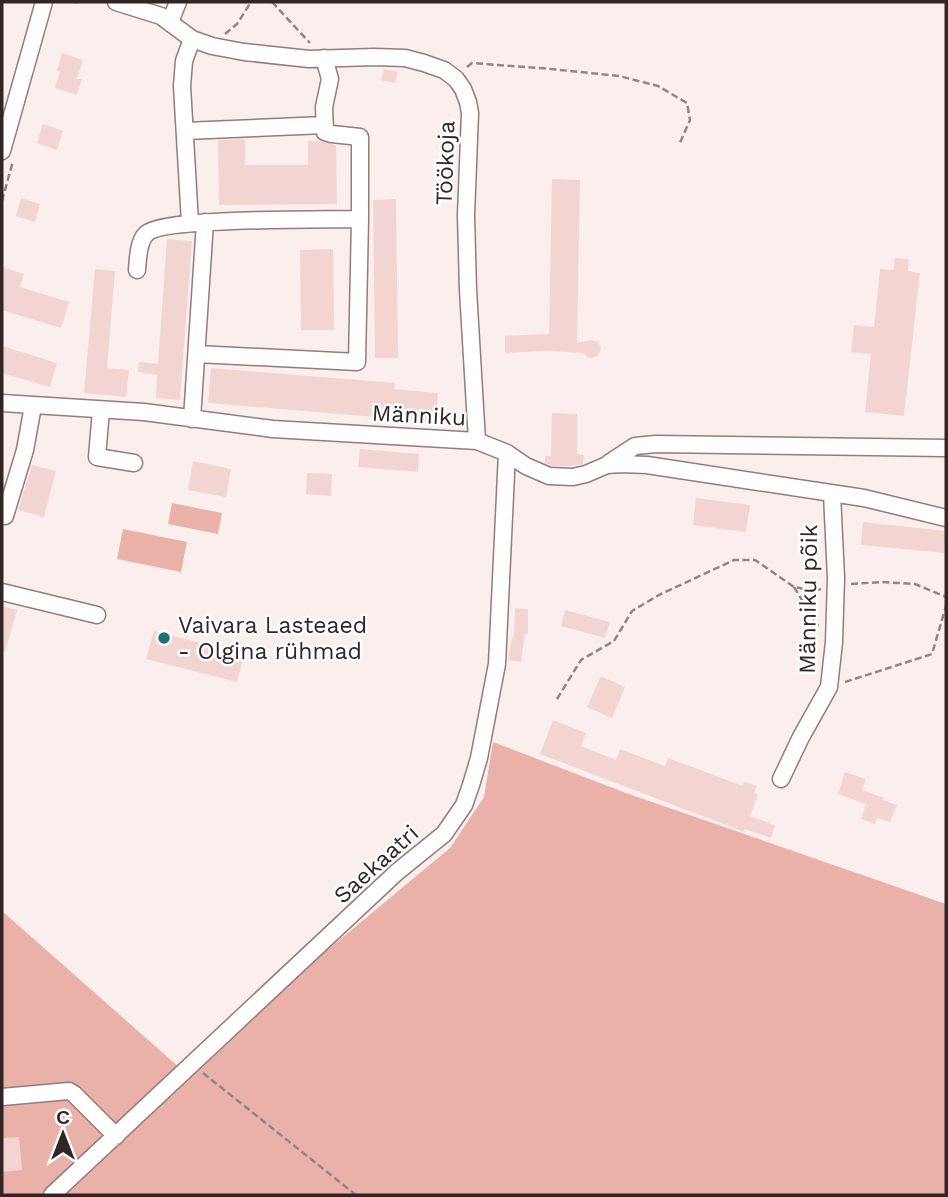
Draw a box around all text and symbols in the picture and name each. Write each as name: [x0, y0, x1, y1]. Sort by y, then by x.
street label: Töökoja: [431, 120, 460, 206]
street label: Männiku: [371, 400, 467, 431]
street label: Männiku põik: [794, 524, 823, 674]
place label: Vaivara Lasteaed - Olgina rühmad: [178, 612, 367, 665]
marker: Vaivara Lasteaed - Olgina rühmad: [156, 630, 172, 646]
street label: Saekaatri: [329, 819, 424, 909]
north arrow: [28, 1099, 98, 1169]
text: С: [56, 1106, 70, 1129]

